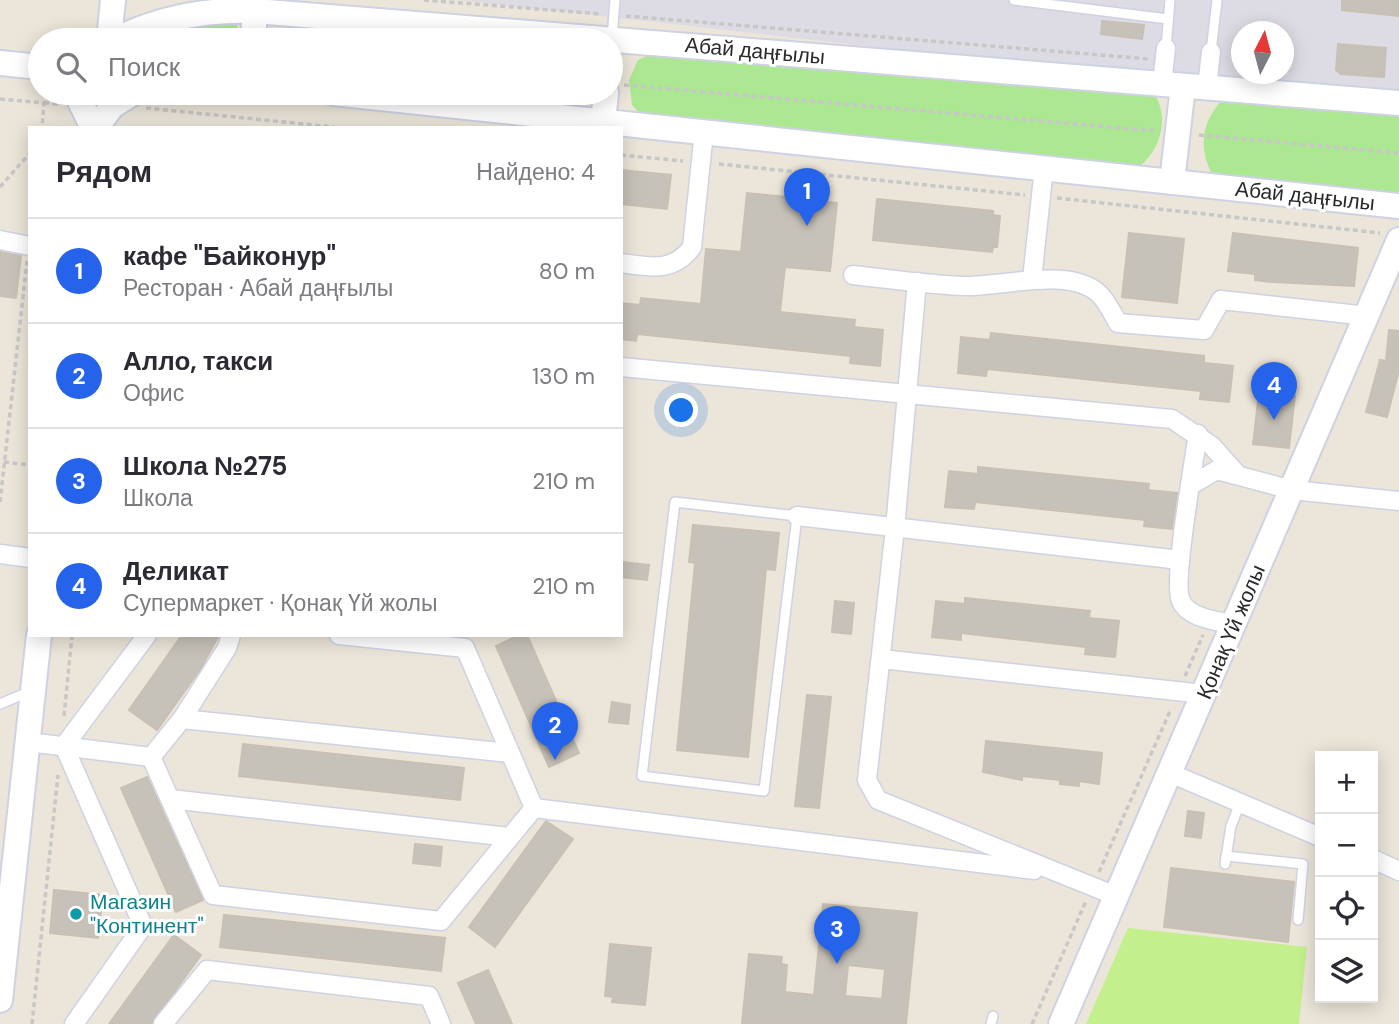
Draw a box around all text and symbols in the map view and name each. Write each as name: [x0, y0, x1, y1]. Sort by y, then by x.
north arrow: [1231, 21, 1294, 84]
search box: [28, 28, 623, 105]
street label: Абай даңғылы: [684, 31, 826, 71]
icon: search: [52, 48, 90, 86]
text: Поиск: [108, 50, 180, 84]
text: Рядом: [56, 152, 152, 191]
text: Найдено: 4: [476, 157, 595, 187]
pin: 1: [784, 168, 830, 226]
street label: Абай даңғылы: [1234, 175, 1376, 217]
text: кафе "Байконур": [123, 239, 336, 273]
text: 1: [75, 256, 83, 286]
text: 80 m: [539, 256, 595, 286]
text: Ресторан · Абай даңғылы: [123, 273, 393, 303]
text: Алло, такси: [123, 344, 273, 378]
text: 2: [72, 361, 86, 391]
text: 130 m: [532, 361, 595, 391]
pin: 4: [1251, 362, 1297, 420]
text: Офис: [123, 378, 184, 408]
your location: [664, 393, 698, 427]
text: Школа №275: [123, 449, 287, 483]
text: 3: [72, 466, 86, 496]
text: 210 m: [532, 466, 595, 496]
text: Школа: [123, 483, 193, 513]
text: Деликат: [123, 554, 229, 588]
street label: Қонақ Үй жолы: [1190, 560, 1272, 704]
text: 4: [72, 571, 86, 601]
text: 210 m: [532, 571, 595, 601]
text: Супермаркет · Қонақ Үй жолы: [123, 588, 437, 618]
pin: 2: [532, 702, 578, 760]
map controls: [1315, 751, 1378, 1003]
button: +: [1315, 751, 1378, 814]
button: −: [1315, 814, 1378, 877]
button: locate: [1315, 877, 1378, 940]
place label: Магазин "Континент": [90, 888, 204, 940]
marker: Магазин "Континент": [68, 906, 84, 922]
pin: 3: [814, 906, 860, 964]
button: layers: [1315, 940, 1378, 1003]

